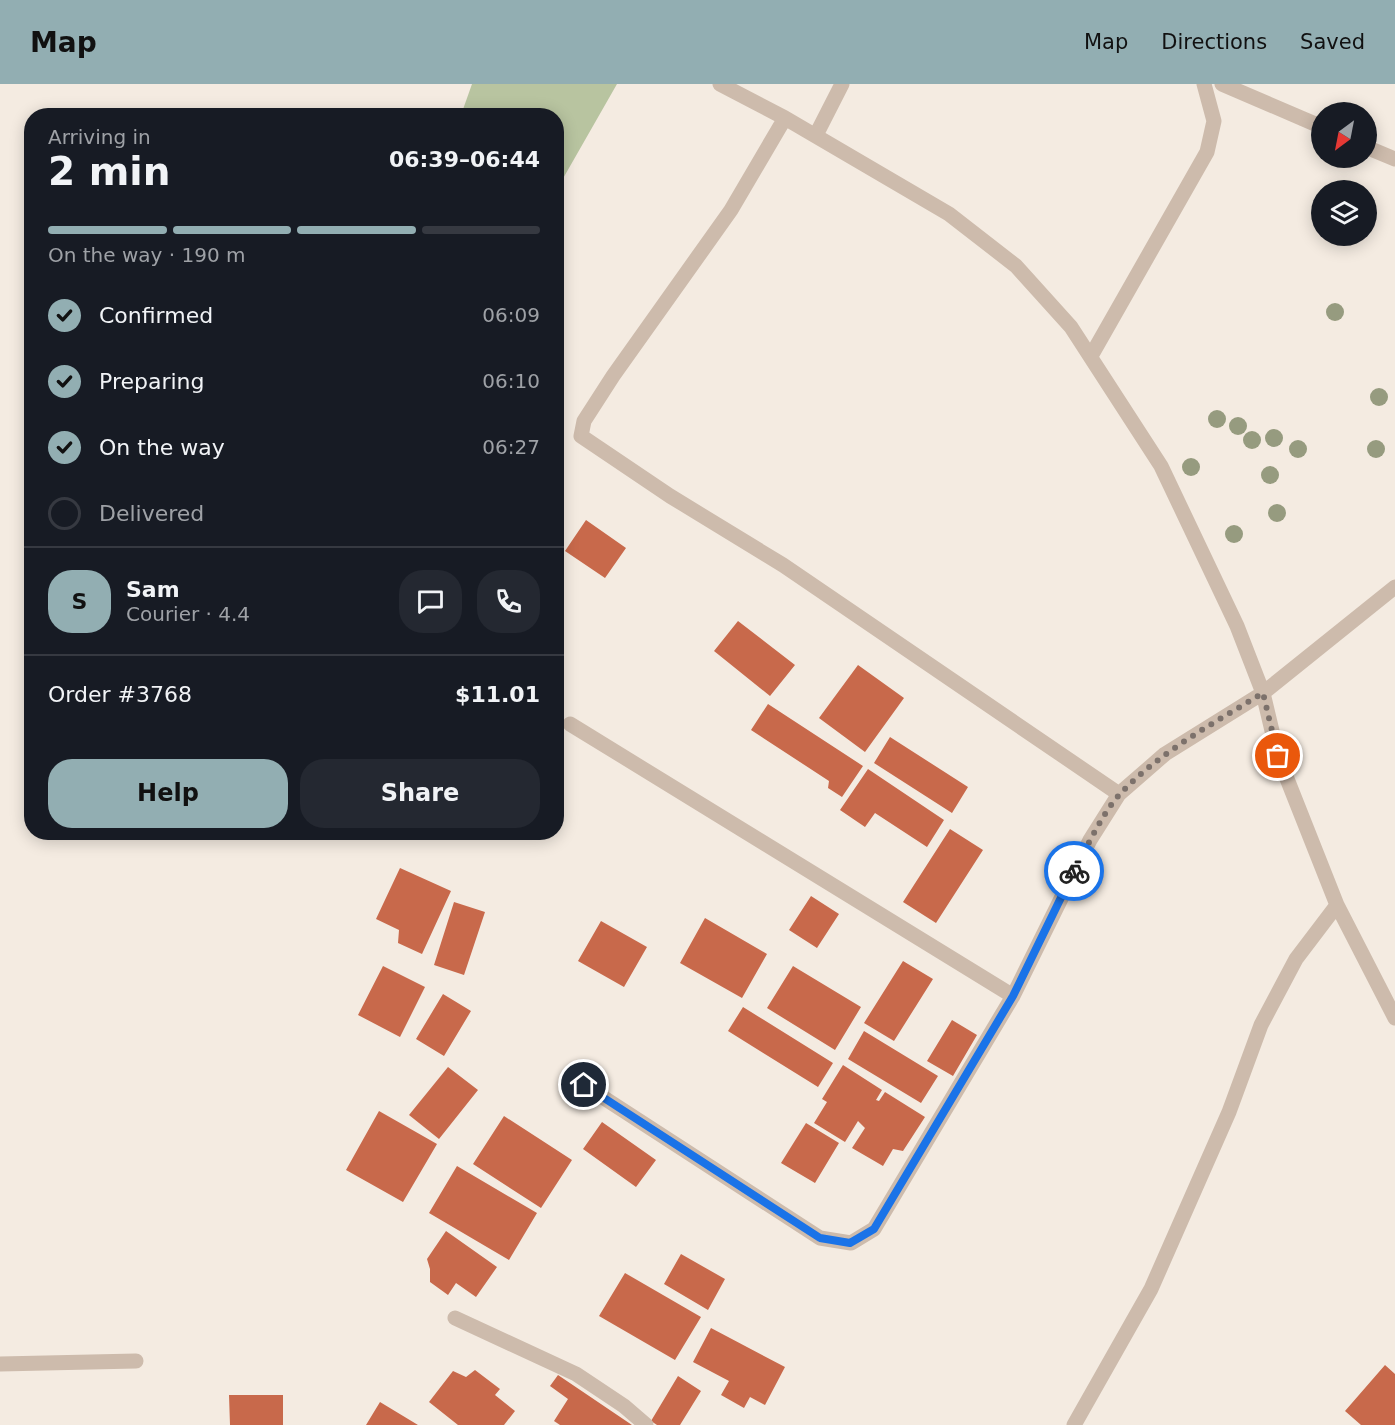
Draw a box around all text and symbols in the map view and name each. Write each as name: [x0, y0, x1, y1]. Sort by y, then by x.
text: Map: [30, 26, 97, 59]
text: Map: [1084, 30, 1128, 54]
text: Directions: [1161, 30, 1267, 54]
text: Saved: [1300, 30, 1365, 54]
north arrow: [1311, 102, 1377, 168]
map controls: [1311, 102, 1377, 246]
text: Arriving in: [48, 125, 151, 149]
text: 06:39–06:44: [389, 147, 540, 172]
text: 2 min: [48, 149, 170, 194]
button: layers: [1311, 180, 1377, 246]
text: On the way · 190 m: [48, 243, 246, 267]
icon: check: [48, 299, 81, 332]
text: Confirmed: [99, 303, 213, 328]
text: 06:09: [482, 303, 540, 327]
icon: check: [48, 365, 81, 398]
text: Preparing: [99, 369, 205, 394]
text: 06:10: [482, 369, 540, 393]
icon: check: [48, 431, 81, 464]
text: On the way: [99, 435, 225, 460]
text: 06:27: [482, 435, 540, 459]
text: Delivered: [99, 501, 204, 526]
button: chat: [399, 570, 462, 633]
button: phone: [477, 570, 540, 633]
text: Sam: [126, 577, 180, 602]
text: S: [72, 589, 87, 614]
text: Courier · 4.4: [126, 602, 250, 626]
text: Order #3768: [48, 682, 192, 707]
text: $11.01: [455, 682, 540, 707]
pin: [1252, 730, 1303, 781]
icon: bag: [1261, 739, 1294, 772]
button: Help: [48, 759, 288, 828]
button: Share: [300, 759, 540, 828]
courier: [1044, 841, 1104, 901]
icon: bike: [1058, 855, 1091, 888]
pin: [558, 1059, 609, 1110]
icon: home: [567, 1068, 600, 1101]

